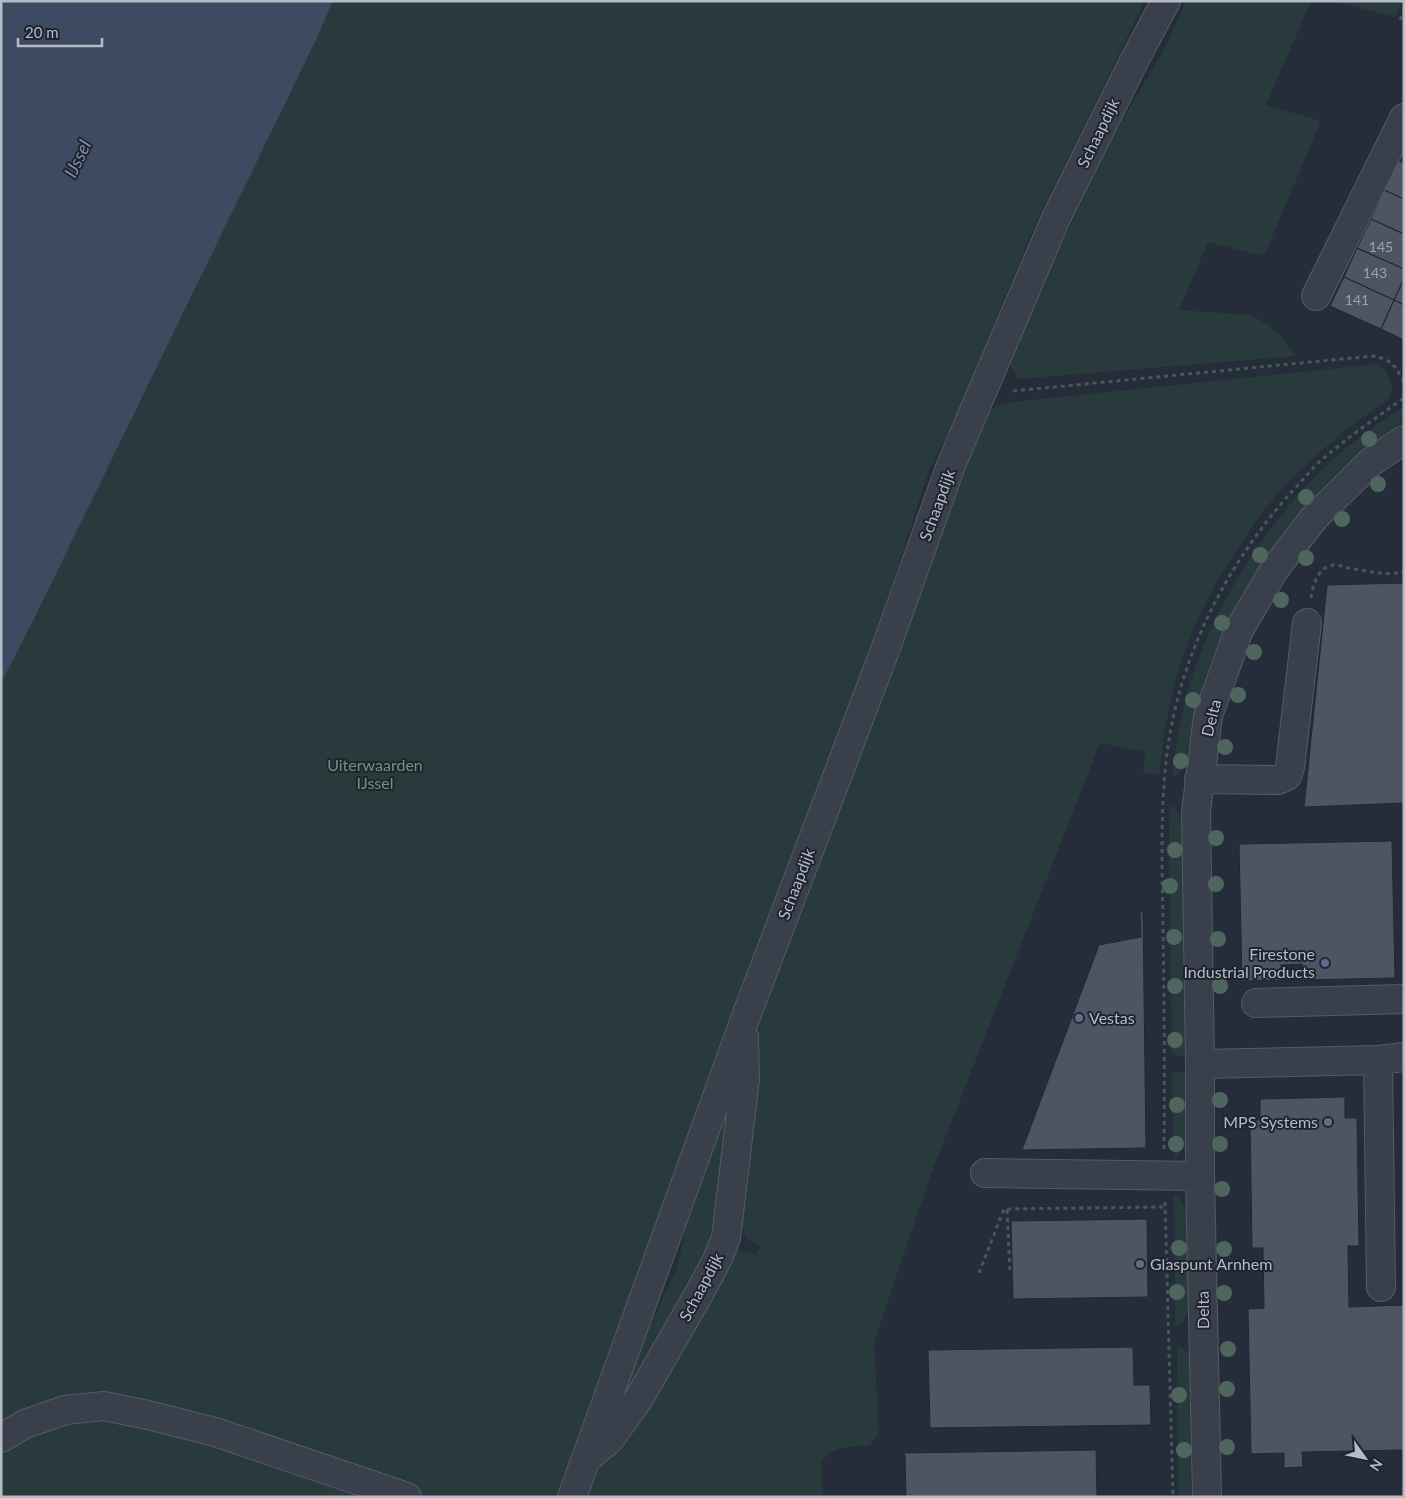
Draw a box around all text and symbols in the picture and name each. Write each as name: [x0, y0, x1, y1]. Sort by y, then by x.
scale bar: [18, 15, 101, 47]
text: 20 m: [25, 23, 59, 41]
street label: Schaapdijk: [1073, 94, 1123, 171]
water label: IJssel: [59, 136, 95, 181]
house number: 145: [1369, 238, 1393, 255]
house number: 143: [1363, 264, 1387, 281]
house number: 141: [1345, 291, 1369, 308]
street label: Schaapdijk: [915, 466, 959, 543]
street label: Delta: [1197, 697, 1224, 739]
park label: Uiterwaarden IJssel: [327, 755, 423, 792]
street label: Schaapdijk: [773, 845, 818, 922]
place label: Firestone Industrial Products: [1183, 944, 1315, 981]
marker: Firestone Industrial Products: [1319, 957, 1331, 969]
place label: Vestas: [1089, 1008, 1135, 1027]
marker: Vestas: [1073, 1012, 1085, 1024]
place label: MPS Systems: [1223, 1112, 1318, 1131]
marker: MPS Systems: [1322, 1116, 1334, 1128]
street label: Schaapdijk: [675, 1248, 727, 1324]
place label: Glaspunt Arnhem: [1150, 1254, 1272, 1273]
marker: Glaspunt Arnhem: [1134, 1258, 1146, 1270]
street label: Delta: [1193, 1291, 1212, 1329]
north arrow: [1340, 1433, 1390, 1483]
text: N: [1366, 1456, 1386, 1475]

